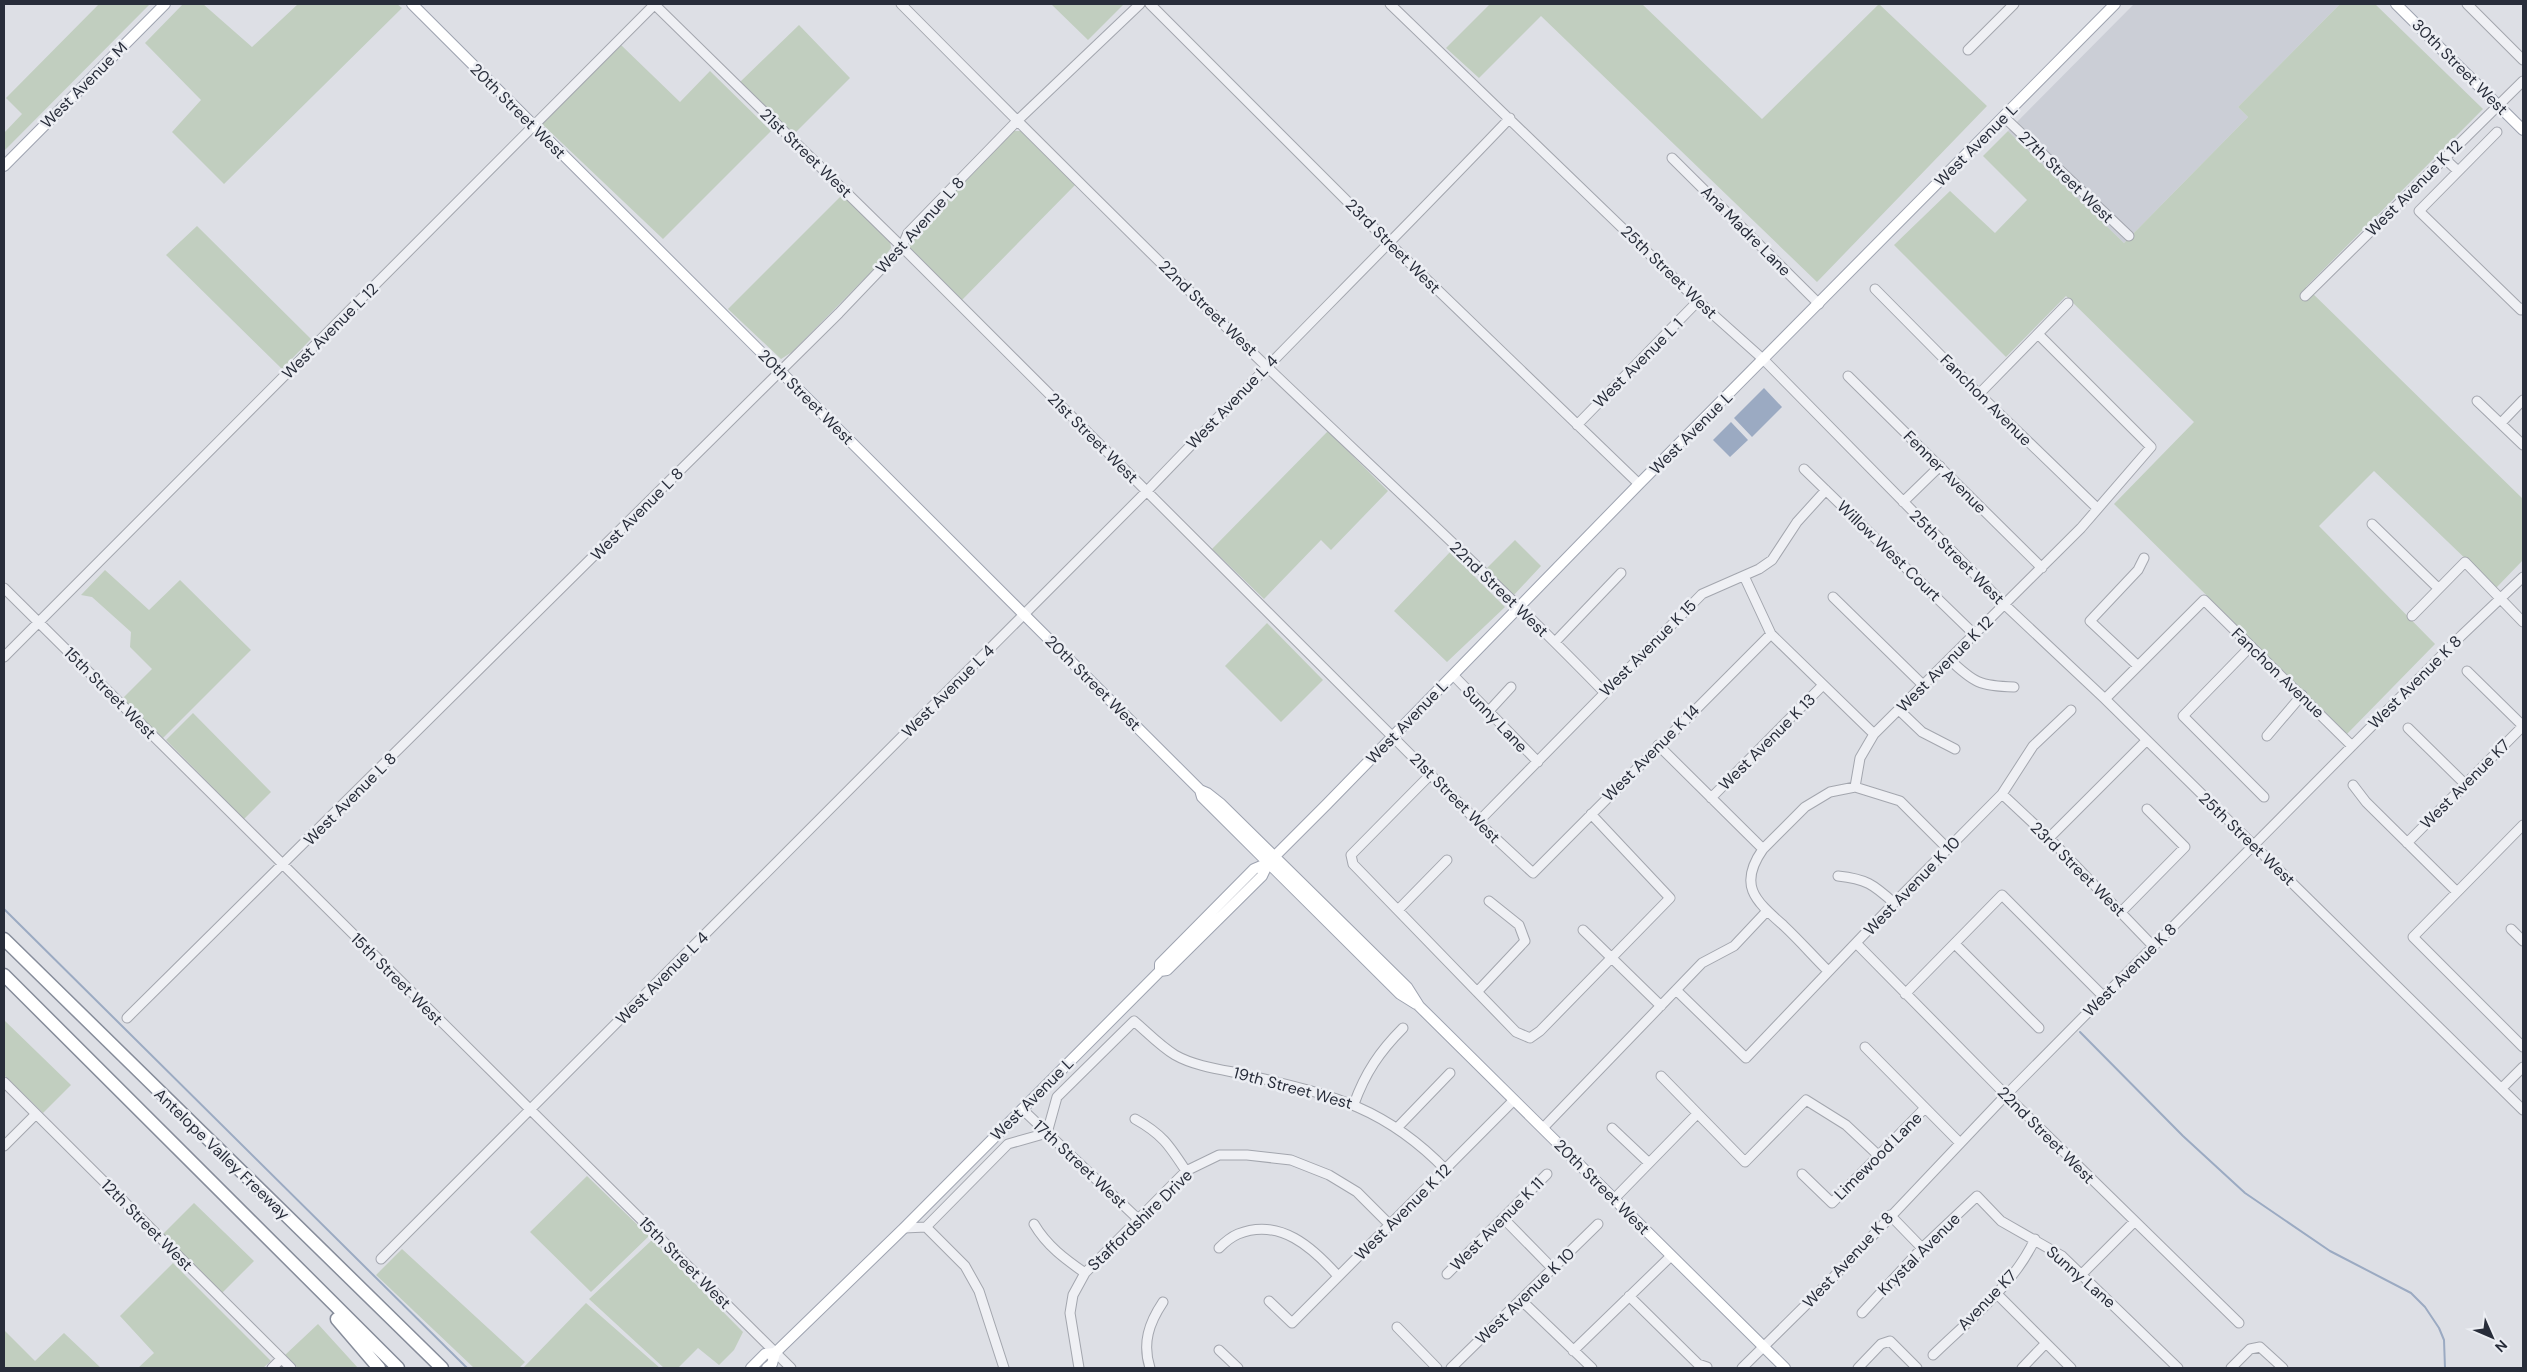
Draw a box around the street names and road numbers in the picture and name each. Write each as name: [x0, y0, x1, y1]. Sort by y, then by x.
street label: 30th Street West: [2408, 15, 2512, 119]
street label: West Avenue M: [36, 37, 132, 133]
street label: 20th Street West: [466, 59, 570, 163]
street label: West Avenue L: [1930, 99, 2022, 191]
street label: 21st Street West: [756, 104, 856, 202]
street label: 27th Street West: [2014, 126, 2118, 228]
street label: West Avenue K 12: [2361, 135, 2467, 241]
street label: West Avenue L 8: [871, 172, 969, 278]
street label: Ana Madre Lane: [1696, 181, 1796, 281]
street label: 23rd Street West: [1341, 194, 1445, 298]
street label: 25th Street West: [1616, 221, 1722, 323]
street label: 22nd Street West: [1154, 256, 1262, 360]
street label: West Avenue L 12: [277, 278, 383, 384]
street label: West Avenue L 1: [1589, 314, 1687, 412]
street label: 20th Street West: [754, 345, 858, 449]
street label: West Avenue L 4: [1182, 350, 1282, 454]
street label: Fanchon Avenue: [1936, 350, 2036, 450]
street label: West Avenue L: [1645, 387, 1737, 479]
street label: 21st Street West: [1043, 388, 1143, 488]
street label: Fenner Avenue: [1899, 426, 1991, 518]
street label: West Avenue L 8: [586, 463, 688, 565]
street label: Willow West Court: [1833, 496, 1945, 606]
street label: 25th Street West: [1905, 505, 2009, 609]
street label: 22nd Street West: [1445, 537, 1553, 641]
street label: West Avenue K 15: [1595, 595, 1701, 701]
street label: West Avenue K 12: [1892, 611, 1998, 717]
street label: Fanchon Avenue: [2227, 623, 2329, 723]
street label: 20th Street West: [1041, 631, 1145, 735]
street label: West Avenue K 8: [2364, 631, 2466, 733]
street label: West Avenue L 4: [897, 640, 999, 742]
street label: 15th Street West: [60, 643, 160, 743]
street label: West Avenue L: [1362, 675, 1452, 769]
street label: Sunny Lane: [1458, 681, 1532, 757]
street label: West Avenue K 13: [1714, 689, 1820, 795]
street label: West Avenue K 14: [1598, 700, 1704, 806]
street label: West Avenue K7: [2416, 735, 2514, 833]
street label: West Avenue L 8: [299, 748, 401, 850]
street label: 21st Street West: [1405, 748, 1505, 848]
street label: 25th Street West: [2194, 788, 2300, 890]
street label: 23rd Street West: [2026, 817, 2130, 921]
street label: West Avenue K 10: [1859, 832, 1965, 940]
street label: West Avenue K 8: [2079, 919, 2181, 1021]
street label: West Avenue L 4: [611, 927, 713, 1029]
street label: 15th Street West: [347, 929, 447, 1029]
street label: West Avenue L: [986, 1053, 1078, 1145]
street label: 19th Street West: [1231, 1062, 1355, 1114]
street label: 22nd Street West: [1993, 1082, 2099, 1188]
street label: Antelope Valley Freeway: [150, 1084, 294, 1224]
street label: Limewood Lane: [1830, 1108, 1926, 1204]
street label: 17th Street West: [1029, 1115, 1131, 1213]
street label: 20th Street West: [1550, 1135, 1654, 1239]
street label: West Avenue K 12: [1350, 1159, 1456, 1265]
street label: Staffordshire Drive: [1083, 1165, 1197, 1275]
street label: West Avenue K 11: [1446, 1173, 1548, 1275]
street label: 12th Street West: [97, 1175, 197, 1275]
street label: West Avenue K 8: [1798, 1208, 1898, 1312]
street label: Krystal Avenue: [1873, 1208, 1965, 1300]
street label: 15th Street West: [635, 1213, 735, 1313]
street label: Sunny Lane: [2042, 1241, 2120, 1313]
street label: West Avenue K 10: [1471, 1243, 1579, 1349]
street label: Avenue K7: [1953, 1265, 2021, 1335]

